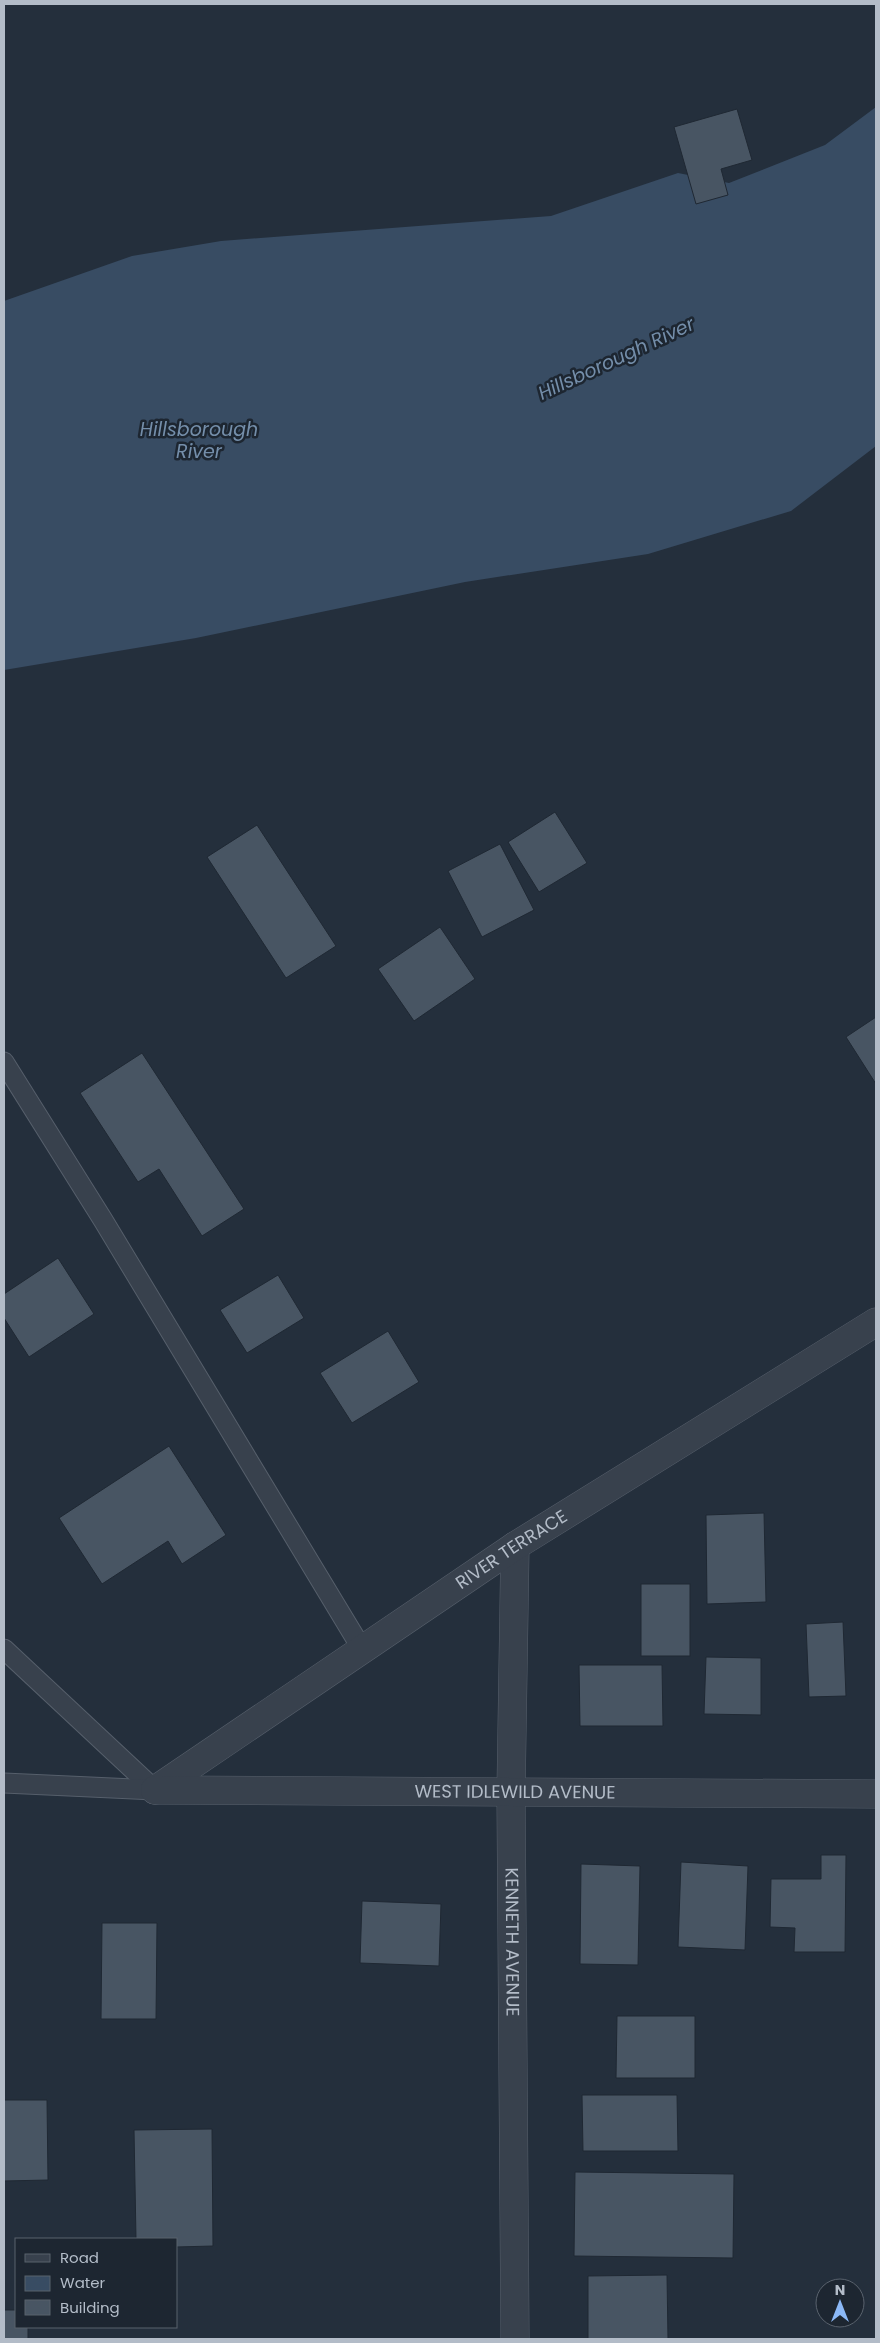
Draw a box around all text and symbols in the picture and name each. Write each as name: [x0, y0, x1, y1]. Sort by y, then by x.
water label: Hillsborough River: [534, 310, 700, 407]
water label: Hillsborough River: [140, 416, 258, 465]
street label: RIVER TERRACE: [450, 1504, 572, 1595]
street label: WEST IDLEWILD AVENUE: [414, 1778, 616, 1805]
street label: KENNETH AVENUE: [500, 1867, 526, 2017]
legend: [15, 2238, 178, 2328]
text: Road: [60, 2247, 99, 2268]
text: Water: [60, 2272, 106, 2293]
north arrow: [815, 2278, 865, 2328]
text: N: [835, 2280, 845, 2300]
text: Building: [60, 2297, 120, 2318]

